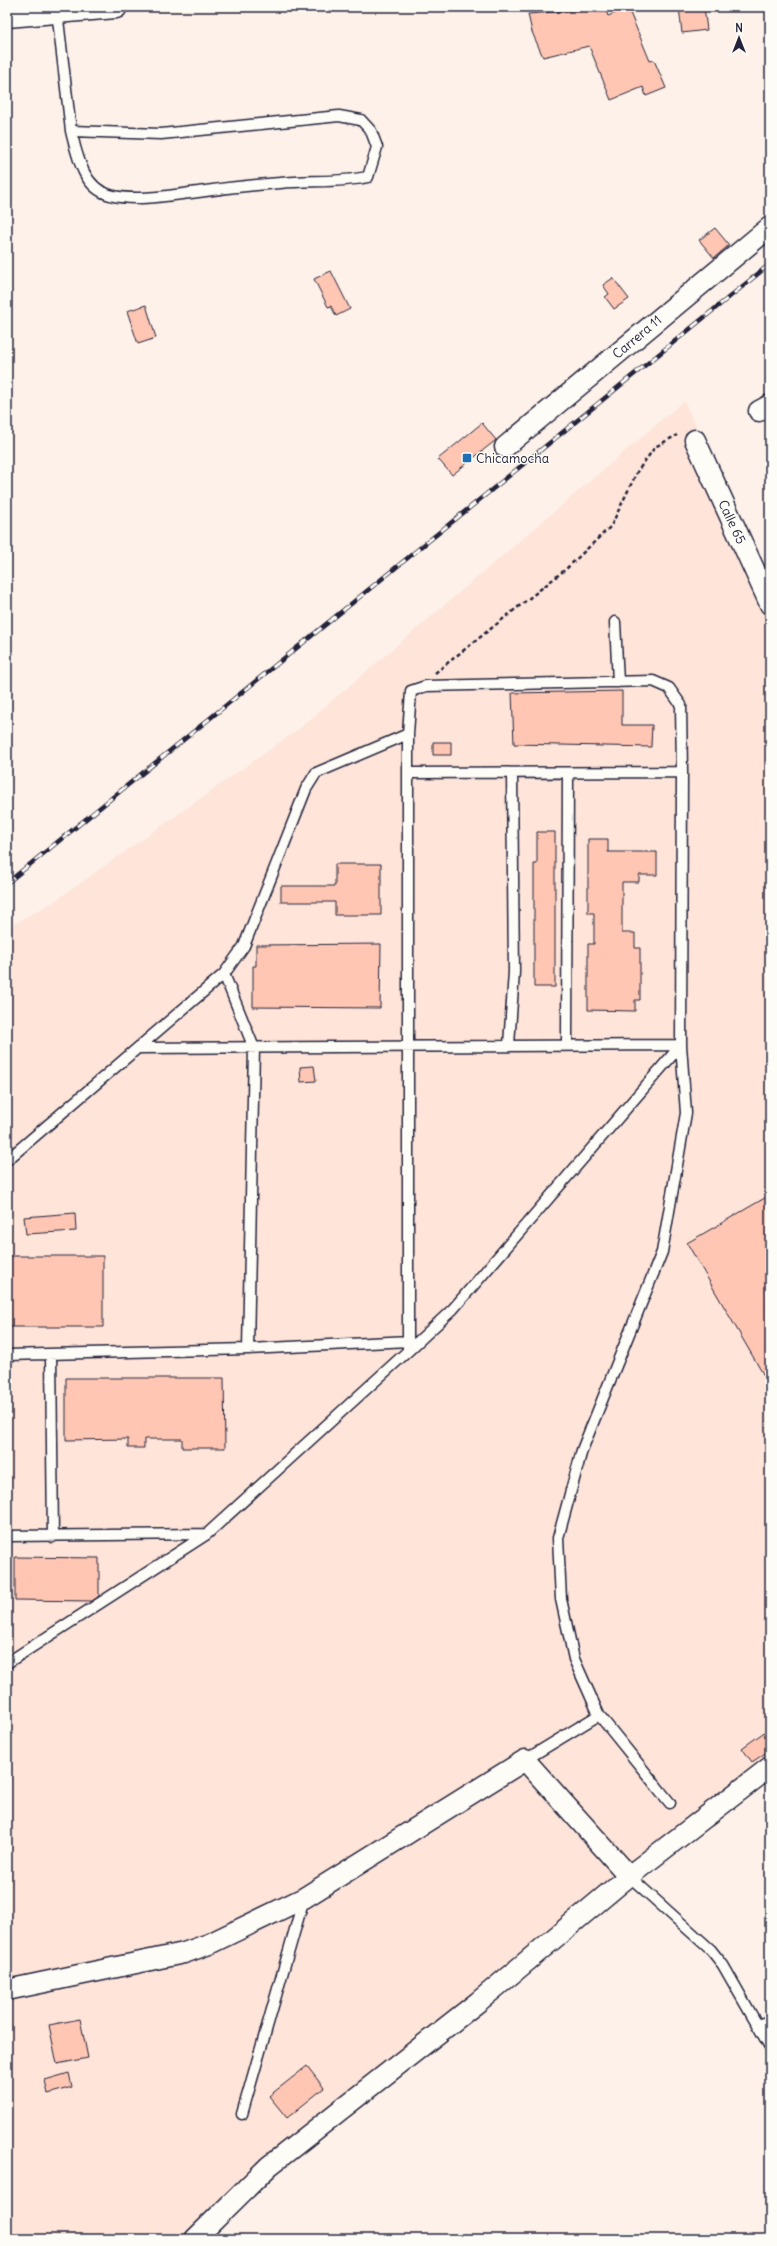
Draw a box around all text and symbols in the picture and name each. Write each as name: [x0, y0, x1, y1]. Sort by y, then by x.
north arrow: [719, 18, 759, 58]
text: N: [735, 21, 743, 35]
street label: Carrera 11: [609, 311, 665, 363]
place label: Chicamocha: [476, 450, 549, 467]
marker: Chicamocha: [461, 452, 473, 464]
street label: Calle 65: [714, 497, 750, 547]

